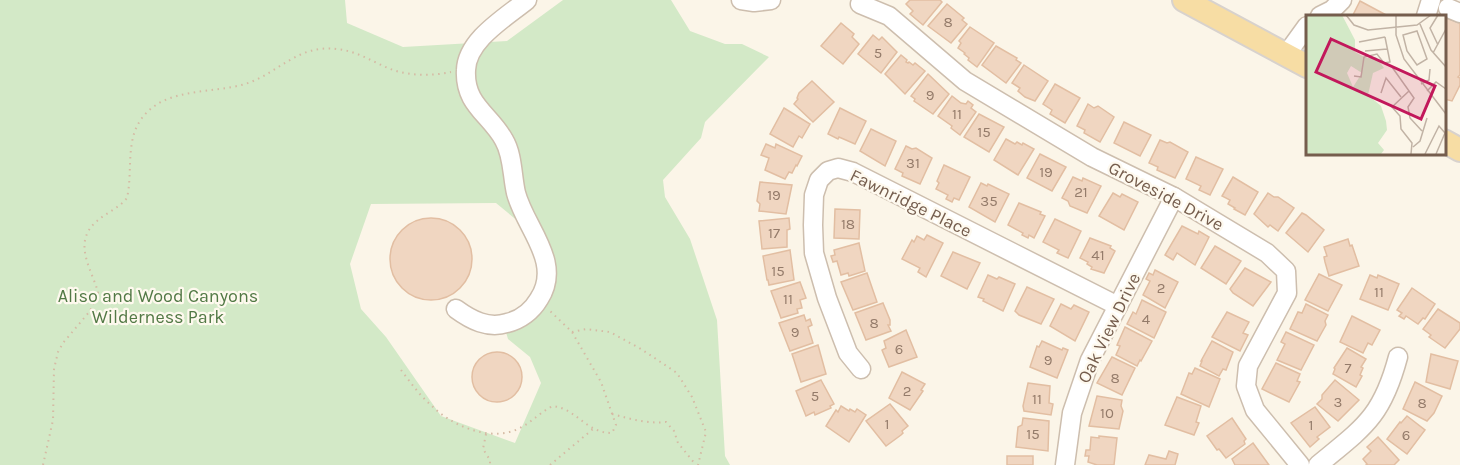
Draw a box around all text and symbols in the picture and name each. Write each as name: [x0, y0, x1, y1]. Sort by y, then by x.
house number: 8: [943, 13, 953, 31]
inset map: [1306, 15, 1445, 154]
house number: 5: [874, 44, 882, 62]
house number: 9: [926, 86, 934, 104]
house number: 11: [952, 105, 962, 123]
house number: 15: [977, 123, 991, 141]
house number: 31: [906, 154, 920, 172]
street label: Groveside Drive: [1105, 156, 1227, 236]
house number: 19: [1039, 163, 1053, 181]
street label: Fawnridge Place: [847, 164, 975, 242]
house number: 21: [1074, 183, 1088, 201]
house number: 19: [767, 186, 781, 204]
house number: 35: [980, 192, 998, 210]
house number: 18: [841, 215, 855, 233]
house number: 17: [768, 224, 780, 242]
house number: 41: [1091, 246, 1105, 264]
house number: 15: [771, 262, 785, 280]
street label: Oak View Drive: [1073, 269, 1145, 387]
house number: 2: [1157, 279, 1165, 297]
house number: 11: [1374, 283, 1384, 301]
park label: Aliso and Wood Canyons Wilderness Park: [58, 285, 258, 328]
house number: 11: [783, 290, 793, 308]
house number: 4: [1142, 310, 1151, 328]
house number: 8: [869, 314, 879, 332]
house number: 9: [791, 323, 799, 341]
house number: 6: [895, 340, 903, 358]
house number: 9: [1044, 351, 1052, 369]
house number: 7: [1344, 359, 1352, 377]
house number: 8: [1110, 369, 1120, 387]
house number: 2: [903, 382, 911, 400]
house number: 5: [811, 387, 819, 405]
house number: 11: [1032, 390, 1042, 408]
house number: 3: [1334, 393, 1342, 411]
house number: 8: [1417, 394, 1427, 412]
house number: 10: [1100, 404, 1114, 422]
house number: 1: [885, 415, 889, 433]
house number: 1: [1309, 416, 1313, 434]
house number: 15: [1026, 425, 1040, 443]
house number: 6: [1402, 426, 1410, 444]

